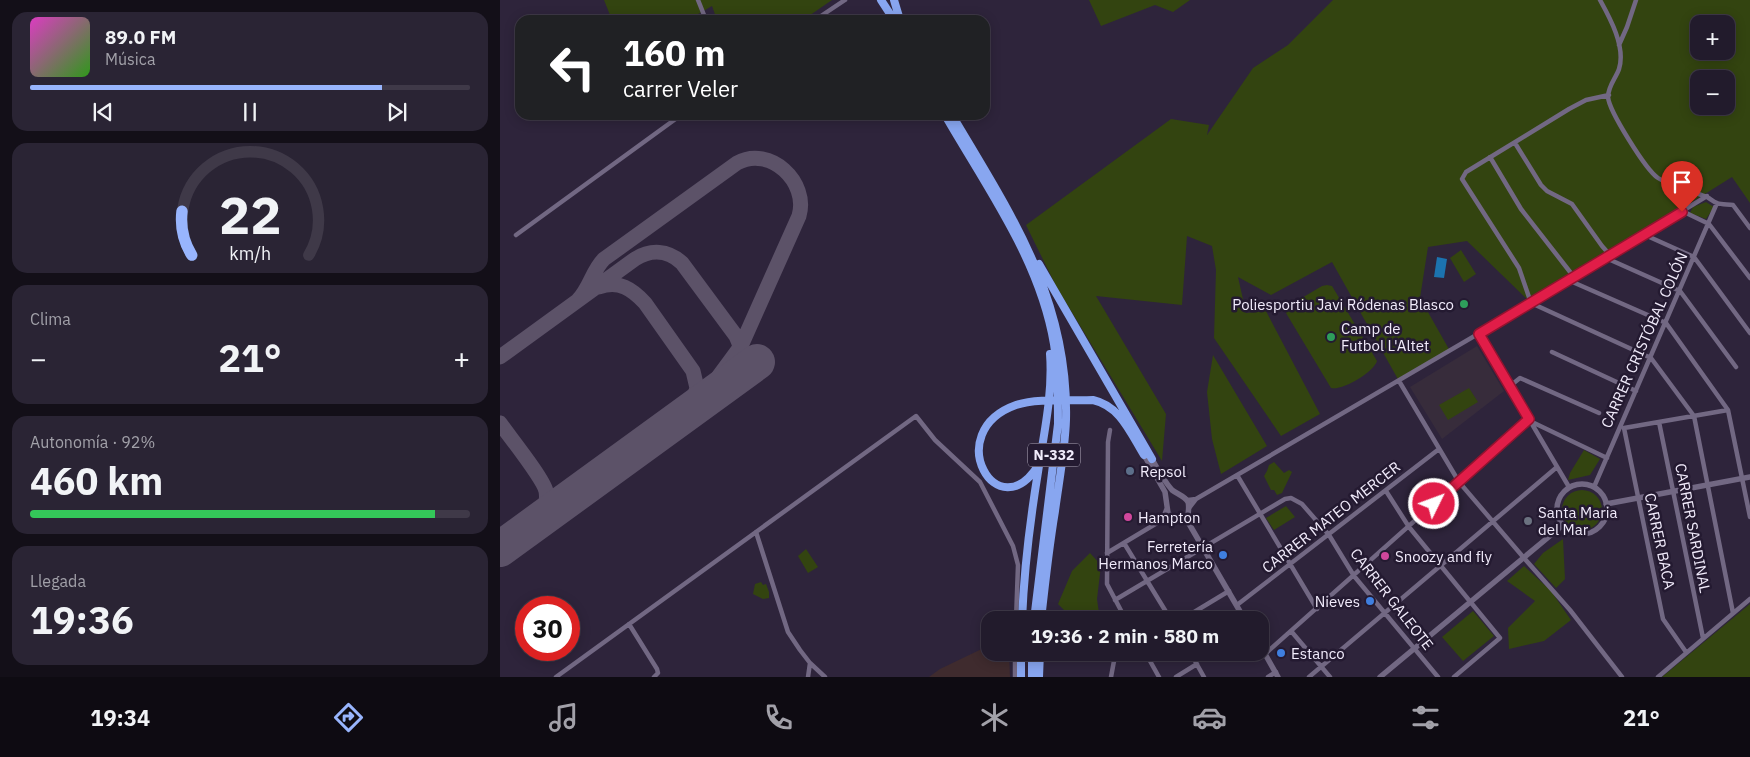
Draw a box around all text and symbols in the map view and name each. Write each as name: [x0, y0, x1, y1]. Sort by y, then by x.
map controls: [1690, 15, 1735, 115]
button: +: [1690, 15, 1735, 60]
text: 89.0 FM: [105, 25, 176, 49]
text: 160 m: [623, 30, 726, 76]
icon: left: [540, 35, 605, 100]
text: Música: [105, 49, 155, 69]
button: −: [1690, 70, 1735, 115]
text: carrer Veler: [623, 74, 738, 103]
icon: previous: [89, 98, 117, 126]
icon: pause: [236, 98, 264, 126]
icon: next: [383, 98, 411, 126]
pin: [1661, 161, 1703, 212]
icon: arrive: [1668, 168, 1696, 196]
text: 22: [219, 181, 281, 248]
text: km/h: [229, 242, 271, 265]
street label: CARRER CRISTÓBAL COLÓN: [1597, 249, 1691, 431]
place label: Poliesportiu Javi Ródenas Blasco: [1232, 295, 1454, 314]
marker: Poliesportiu Javi Ródenas Blasco: [1458, 298, 1470, 310]
text: Clima: [30, 309, 71, 329]
place label: Camp de Futbol L'Altet: [1341, 319, 1429, 355]
marker: Camp de Futbol L'Altet: [1325, 331, 1337, 343]
text: 21°: [218, 333, 282, 382]
text: −: [30, 340, 47, 377]
text: +: [453, 340, 470, 377]
text: Autonomía · 92%: [30, 432, 155, 452]
road number: N-332: [1028, 444, 1080, 466]
text: 460 km: [30, 456, 163, 505]
street label: CARRER MATEO MERCER: [1258, 457, 1404, 577]
place label: Repsol: [1140, 462, 1186, 481]
street label: CARRER SARDINAL: [1671, 462, 1715, 595]
marker: Repsol: [1124, 465, 1136, 477]
position arrow: [1407, 477, 1459, 529]
street label: CARRER BACA: [1641, 491, 1680, 591]
place label: Santa Maria del Mar: [1538, 503, 1618, 539]
place label: Hampton: [1138, 508, 1200, 527]
marker: Hampton: [1122, 511, 1134, 523]
marker: Santa Maria del Mar: [1522, 515, 1534, 527]
place label: Ferretería Hermanos Marco: [1098, 537, 1213, 573]
street label: CARRER GALEOTE: [1346, 544, 1438, 654]
place label: Snoozy and fly: [1395, 547, 1493, 566]
marker: Ferretería Hermanos Marco: [1217, 549, 1229, 561]
marker: Snoozy and fly: [1379, 550, 1391, 562]
text: Llegada: [30, 571, 86, 591]
place label: Nieves: [1315, 592, 1360, 611]
text: 19:36: [30, 595, 134, 644]
marker: Nieves: [1364, 595, 1376, 607]
speed limit sign: 30: [515, 596, 580, 661]
text: 19:36 · 2 min · 580 m: [1031, 624, 1219, 648]
place label: Estanco: [1291, 644, 1345, 663]
marker: Estanco: [1275, 647, 1287, 659]
icon: directions: [331, 700, 366, 735]
icon: music: [546, 700, 581, 735]
icon: phone: [761, 700, 796, 735]
icon: climate: [977, 700, 1012, 735]
icon: car: [1192, 700, 1227, 735]
icon: filters: [1408, 700, 1443, 735]
text: 19:34: [90, 703, 150, 732]
text: 21°: [1623, 703, 1660, 732]

